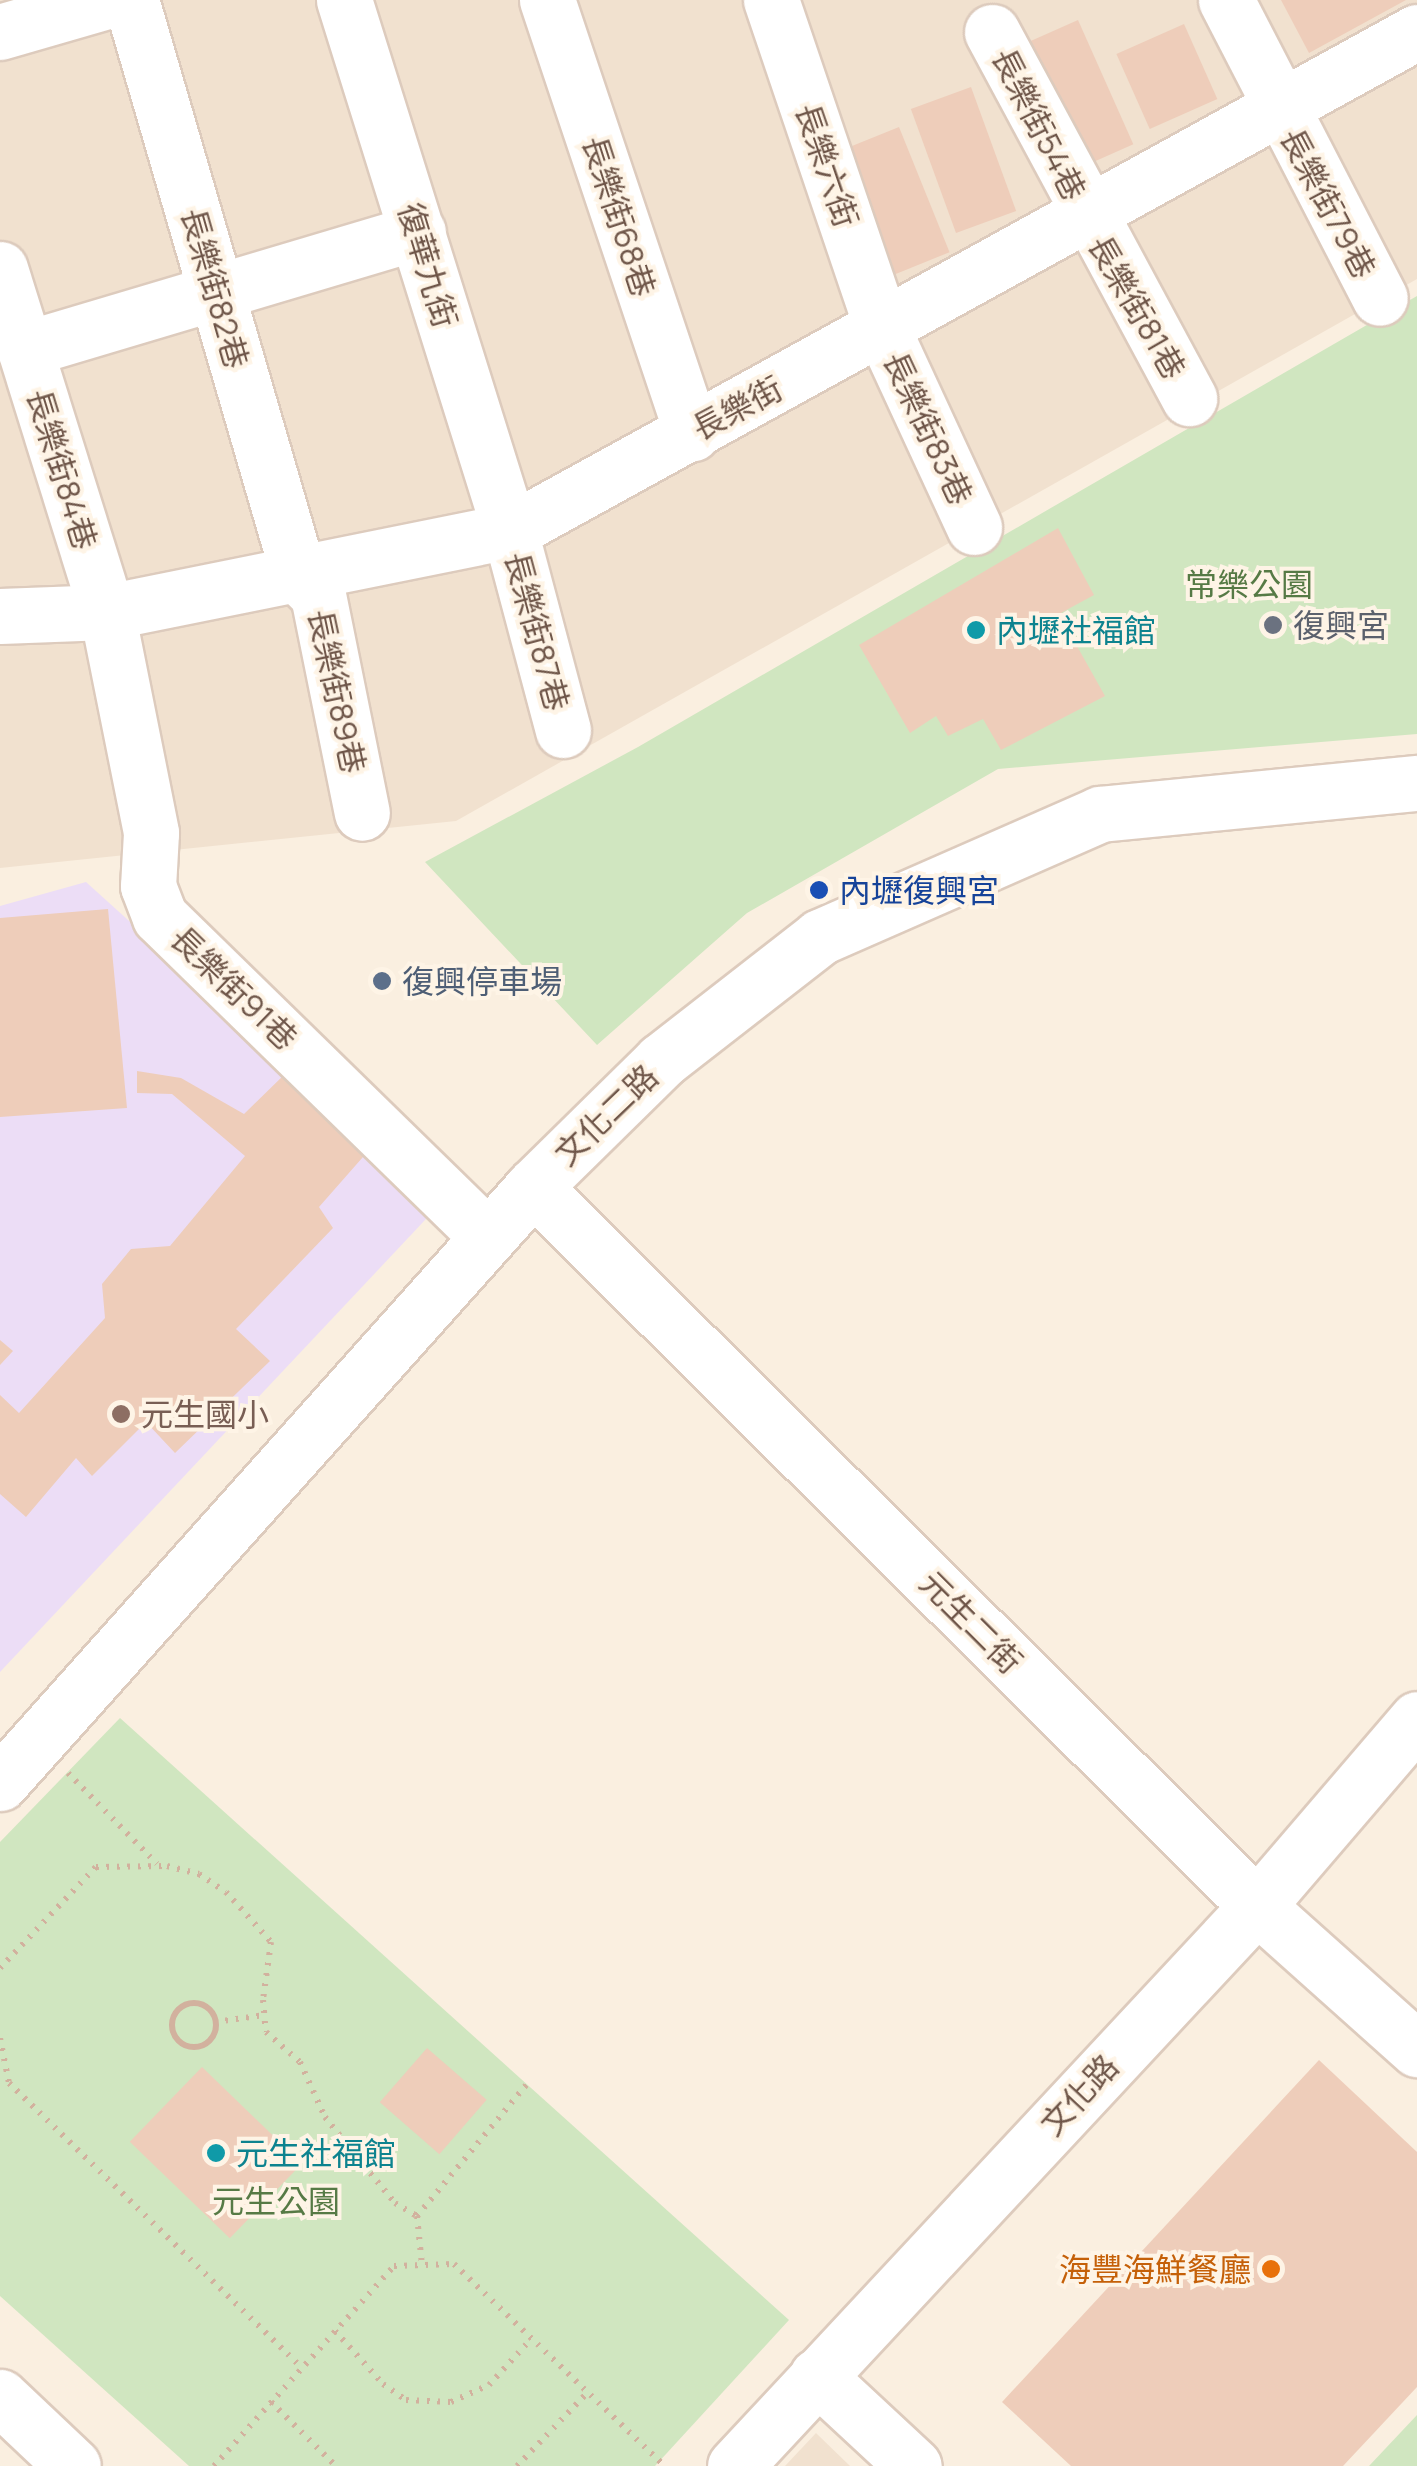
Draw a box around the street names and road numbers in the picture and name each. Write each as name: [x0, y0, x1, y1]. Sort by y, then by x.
street label: 長樂街54巷: [984, 42, 1094, 206]
street label: 長樂六街: [788, 98, 866, 232]
street label: 長樂街79巷: [1273, 122, 1383, 284]
street label: 長樂街68巷: [575, 131, 663, 301]
street label: 復華九街: [391, 198, 465, 332]
street label: 長樂街82巷: [174, 203, 256, 373]
street label: 長樂街81巷: [1081, 229, 1193, 385]
street label: 長樂街83巷: [876, 345, 980, 511]
street label: 長樂街: [686, 369, 788, 447]
street label: 長樂街84巷: [19, 384, 105, 554]
street label: 長樂街87巷: [497, 547, 577, 715]
street label: 長樂街89巷: [301, 606, 373, 776]
street label: 長樂街91巷: [163, 918, 305, 1058]
street label: 文化二路: [547, 1057, 665, 1173]
street label: 元生二街: [912, 1563, 1030, 1681]
street label: 文化路: [1032, 2047, 1126, 2143]

